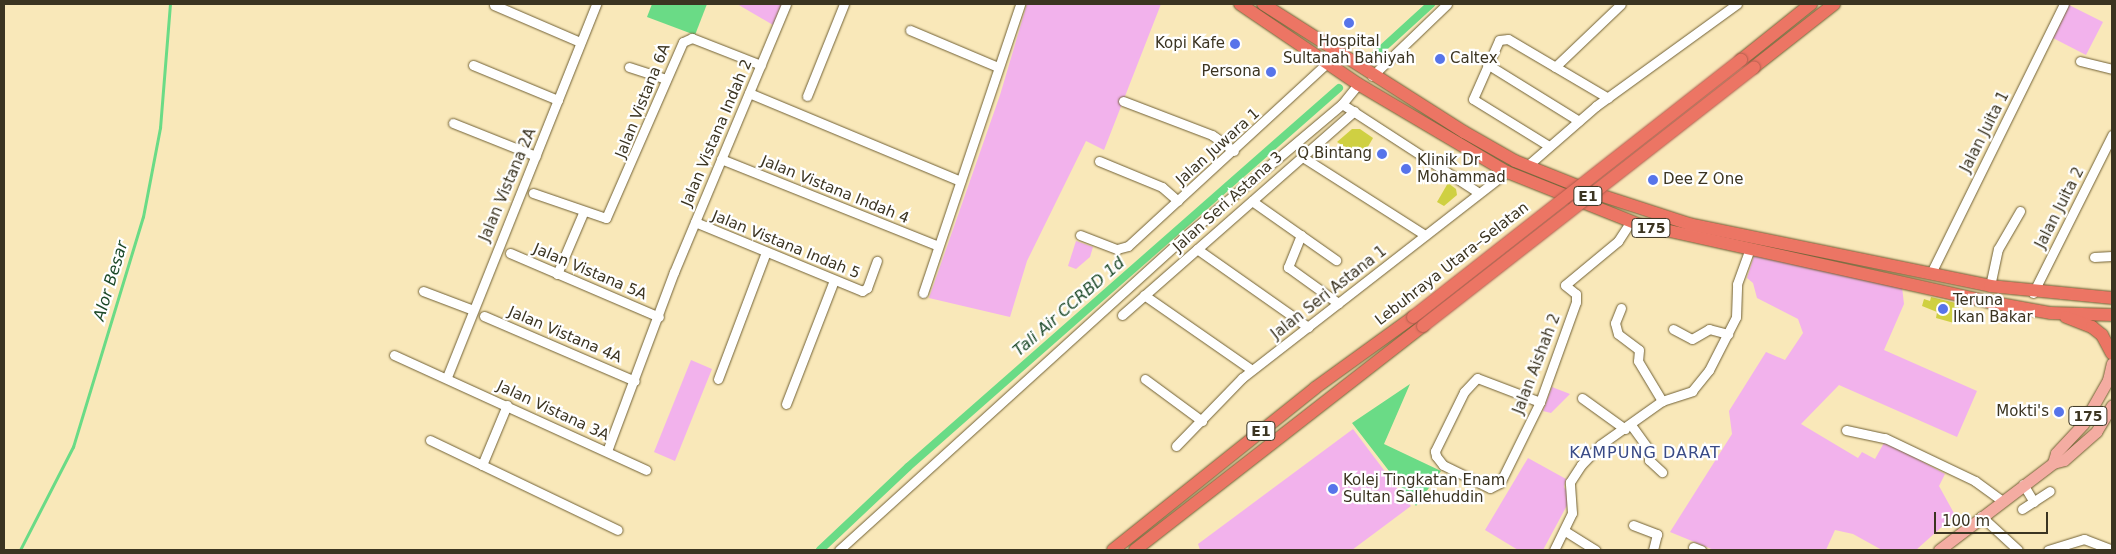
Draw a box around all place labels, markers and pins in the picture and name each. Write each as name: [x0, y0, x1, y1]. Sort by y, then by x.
marker: Hospital Sultanah Bahiyah: [1342, 16, 1356, 30]
place label: Hospital Sultanah Bahiyah: [1283, 32, 1415, 67]
place label: Kopi Kafe: [1155, 35, 1225, 53]
marker: Kopi Kafe: [1229, 38, 1241, 50]
place label: Caltex: [1450, 50, 1498, 68]
marker: Caltex: [1434, 53, 1446, 65]
place label: Persona: [1201, 63, 1261, 81]
marker: Persona: [1265, 66, 1277, 78]
place label: Q Bintang: [1297, 145, 1372, 163]
marker: Q Bintang: [1376, 148, 1388, 160]
place label: Klinik Dr Mohammad: [1417, 151, 1506, 186]
marker: Klinik Dr Mohammad: [1399, 162, 1413, 176]
place label: Dee Z One: [1663, 171, 1743, 189]
marker: Dee Z One: [1647, 174, 1659, 186]
place label: Teruna Ikan Bakar: [1953, 291, 2033, 326]
marker: Teruna Ikan Bakar: [1937, 303, 1949, 315]
place label: Mokti's: [1996, 403, 2049, 421]
marker: Mokti's: [2053, 406, 2065, 418]
place label: Kolej Tingkatan Enam Sultan Sallehuddin: [1343, 471, 1505, 506]
marker: Kolej Tingkatan Enam Sultan Sallehuddin: [1327, 483, 1339, 495]

